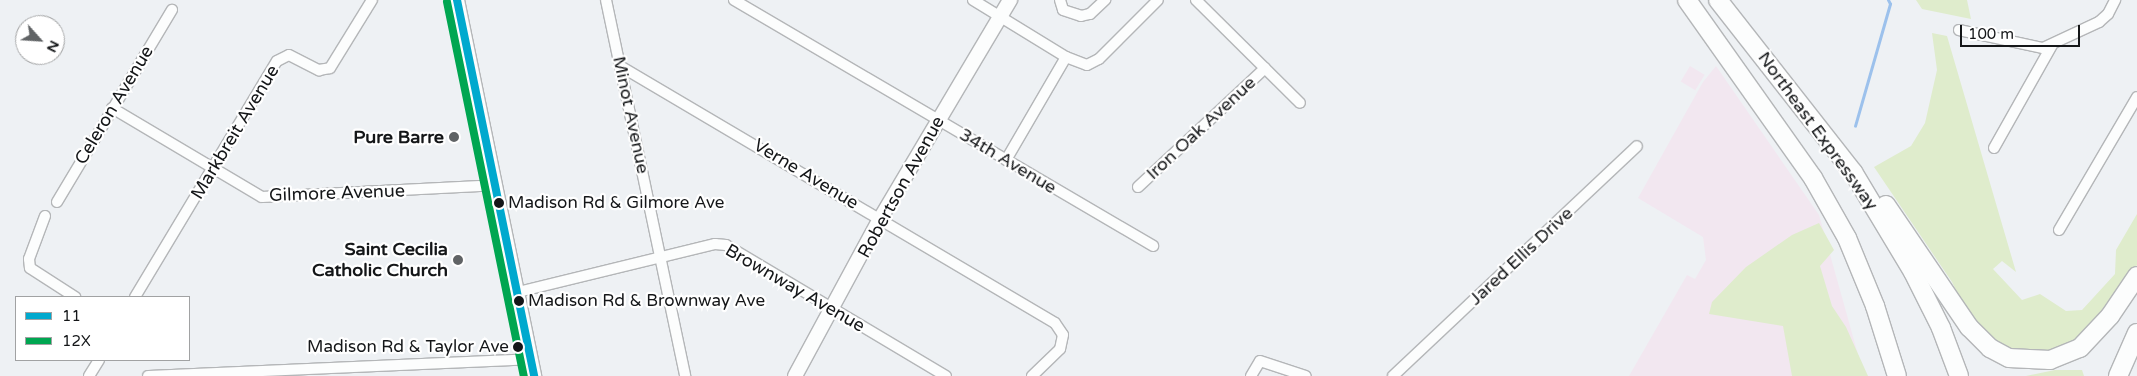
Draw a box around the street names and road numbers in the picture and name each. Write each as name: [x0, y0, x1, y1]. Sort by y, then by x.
street label: Celeron Avenue: [70, 42, 158, 168]
street label: Northeast Expressway: [1753, 48, 1883, 214]
street label: Minot Avenue: [608, 54, 654, 176]
street label: Markbreit Avenue: [186, 61, 284, 203]
street label: Iron Oak Avenue: [1142, 72, 1260, 184]
street label: Robertson Avenue: [853, 112, 949, 262]
street label: 34th Avenue: [955, 124, 1061, 198]
street label: Verne Avenue: [750, 134, 862, 214]
street label: Gilmore Avenue: [269, 180, 405, 206]
street label: Jared Ellis Drive: [1465, 202, 1577, 310]
street label: Brownway Avenue: [721, 239, 869, 337]

